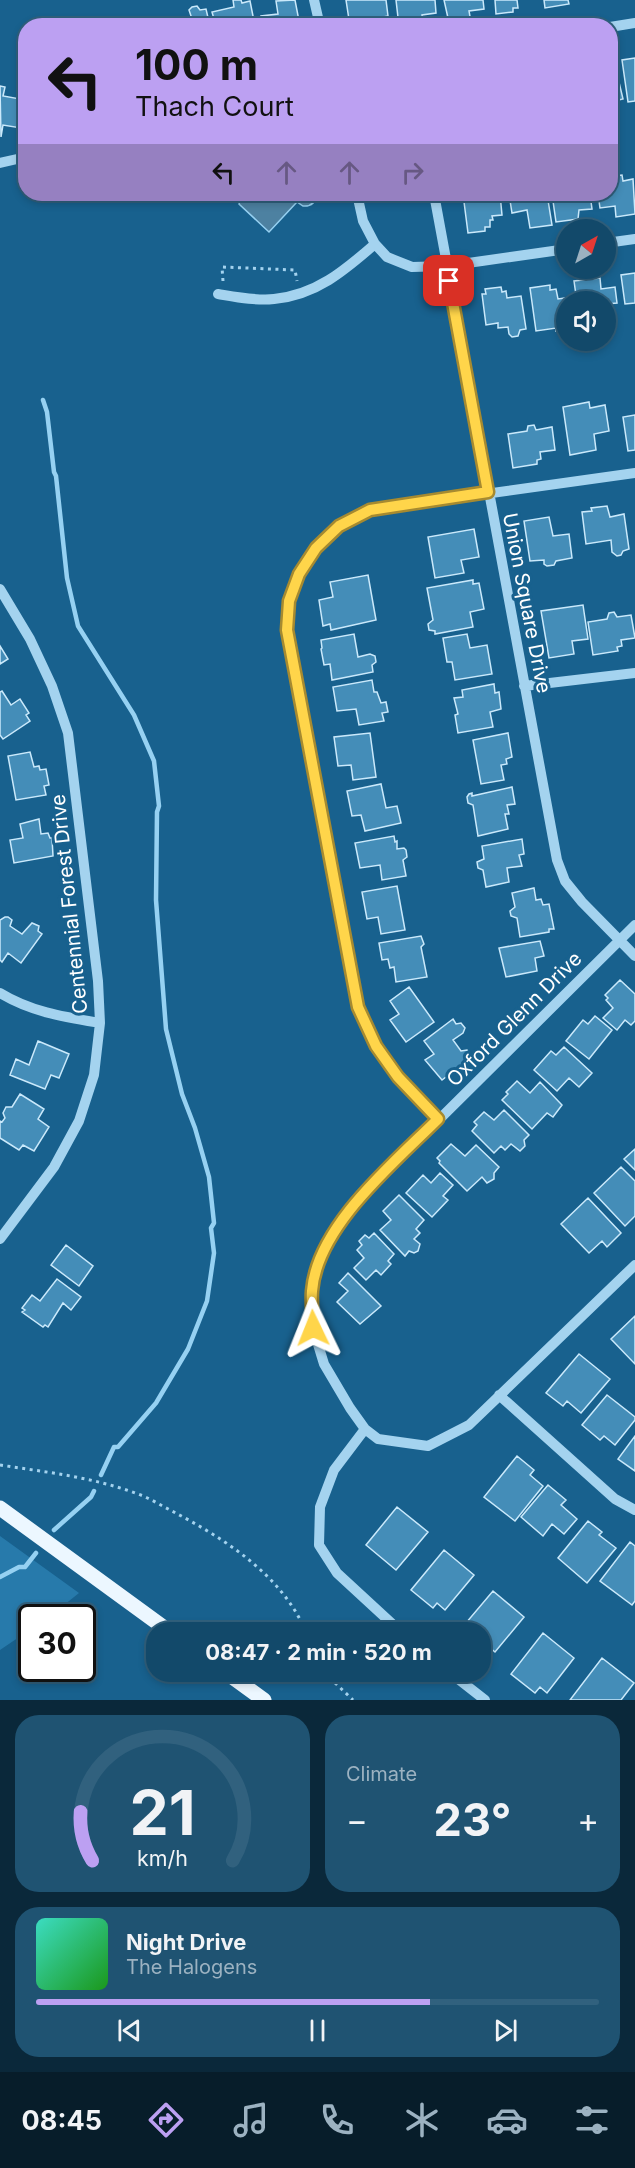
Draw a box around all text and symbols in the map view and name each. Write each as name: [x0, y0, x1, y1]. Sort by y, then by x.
text: 100 m: [135, 39, 258, 90]
icon: left: [36, 42, 114, 120]
text: Thach Court: [135, 90, 294, 123]
icon: left: [207, 156, 240, 189]
icon: ahead: [270, 156, 303, 189]
icon: ahead: [333, 156, 366, 189]
icon: right: [396, 156, 429, 189]
north arrow: [556, 219, 616, 279]
map controls: [556, 219, 616, 351]
pin: [423, 255, 474, 306]
icon: arrive: [432, 264, 465, 297]
button: sound: [556, 291, 616, 351]
street label: Union Square Drive: [498, 511, 556, 695]
street label: Centennial Forest Drive: [46, 793, 92, 1015]
street label: Oxford Glenn Drive: [442, 947, 586, 1091]
position arrow: [281, 1296, 345, 1360]
speed limit sign: 30: [18, 1604, 96, 1682]
text: 08:47 · 2 min · 520 m: [205, 1639, 432, 1665]
text: Climate: [346, 1762, 417, 1786]
text: 21: [129, 1775, 196, 1850]
text: 23°: [434, 1792, 511, 1847]
text: −: [346, 1800, 368, 1840]
text: +: [577, 1800, 599, 1840]
text: km/h: [137, 1845, 188, 1871]
text: Night Drive: [126, 1929, 246, 1955]
text: The Halogens: [126, 1955, 257, 1979]
icon: previous: [113, 2014, 146, 2047]
icon: pause: [301, 2014, 334, 2047]
icon: next: [489, 2014, 522, 2047]
icon: directions: [145, 2099, 187, 2141]
icon: music: [230, 2099, 272, 2141]
icon: phone: [316, 2099, 358, 2141]
icon: climate: [401, 2099, 443, 2141]
icon: car: [486, 2099, 528, 2141]
icon: filters: [571, 2099, 613, 2141]
text: 08:45: [22, 2104, 102, 2137]

